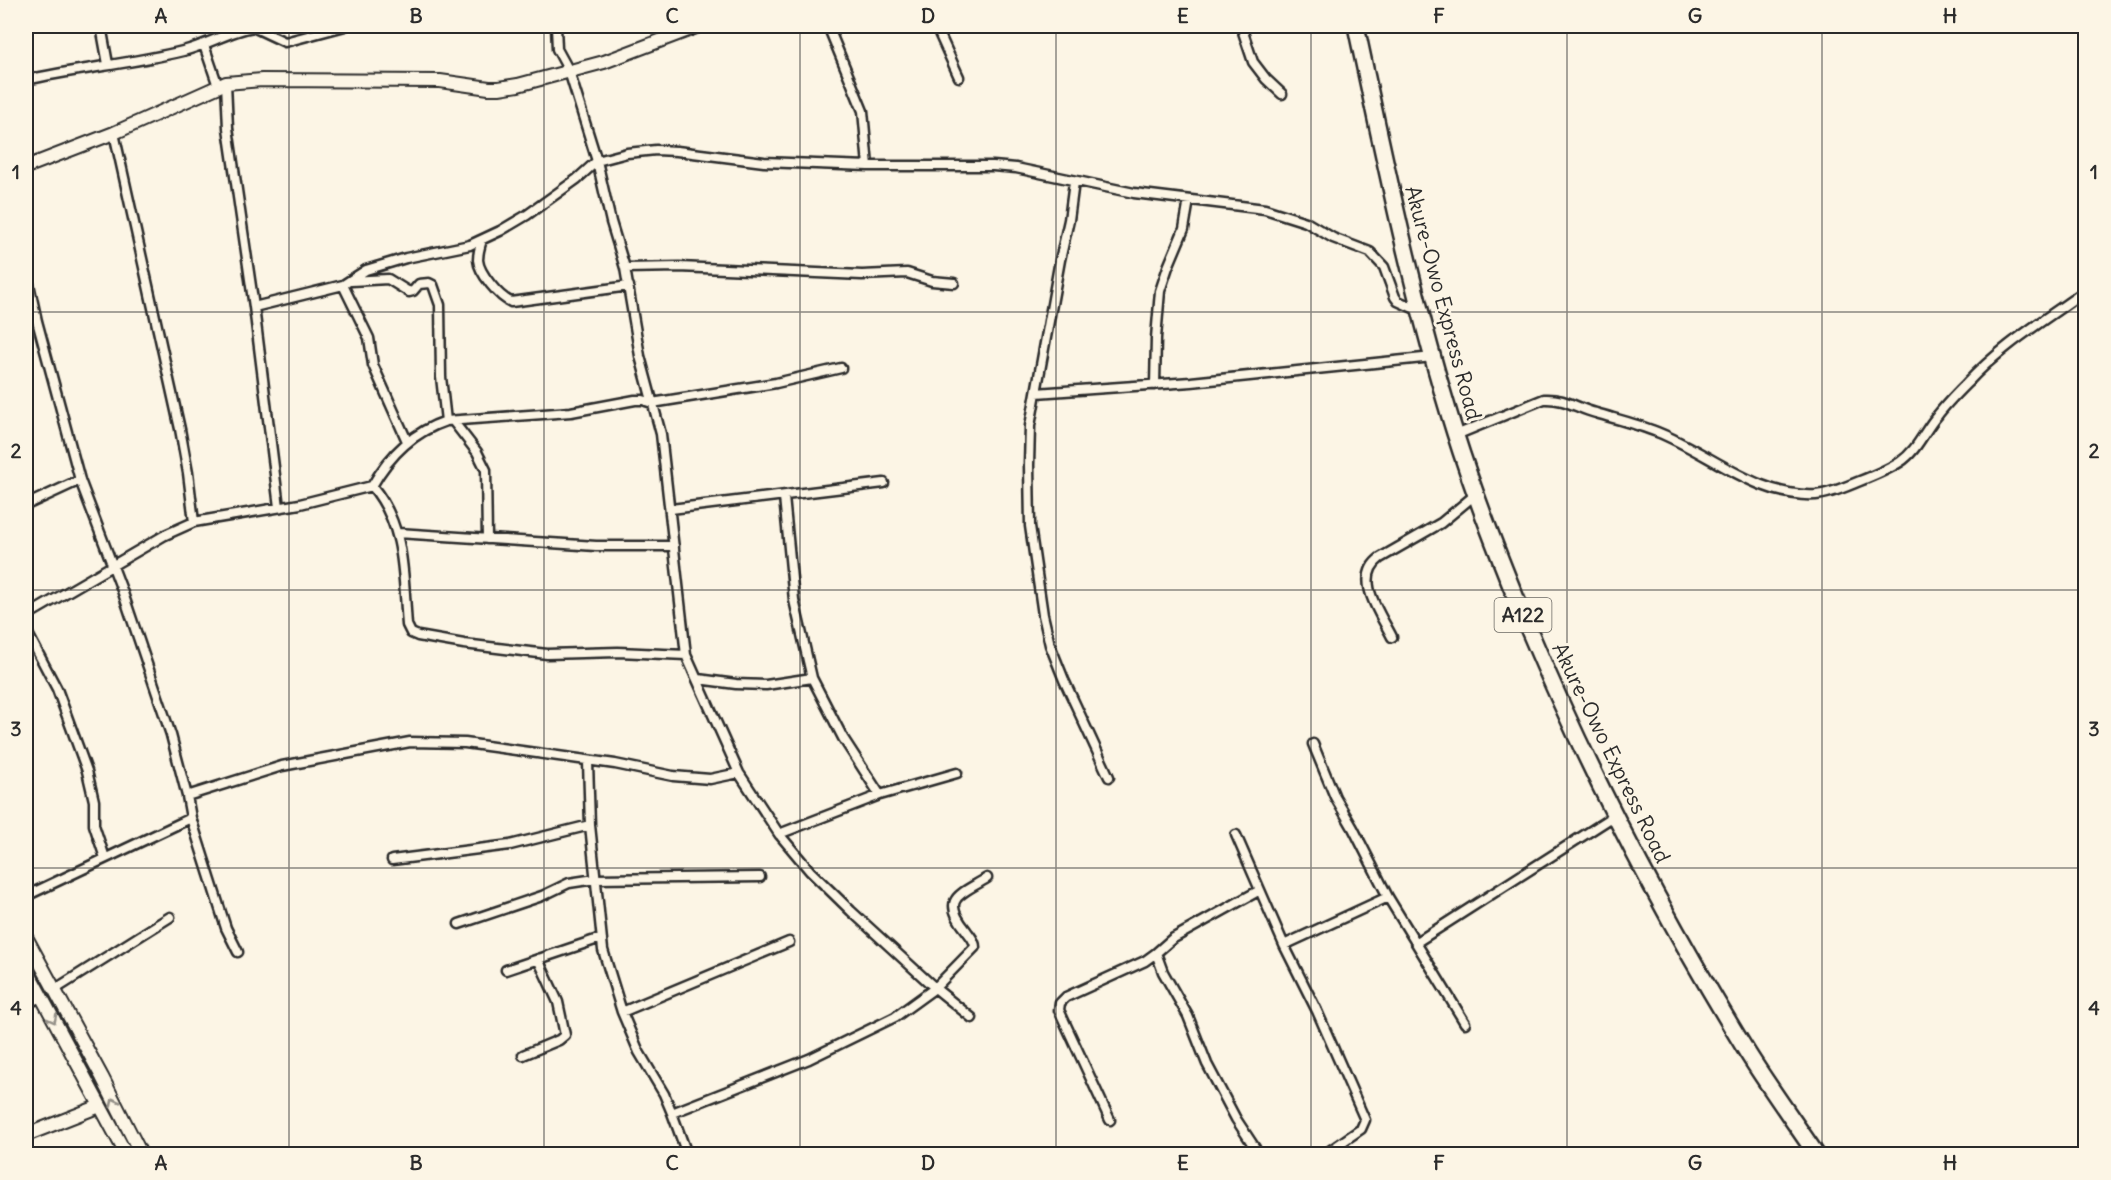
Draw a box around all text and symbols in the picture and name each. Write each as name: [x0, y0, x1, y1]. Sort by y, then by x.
text: A: [155, 3, 168, 28]
text: B: [409, 3, 423, 28]
text: C: [665, 3, 679, 28]
text: D: [921, 3, 935, 28]
text: E: [1177, 3, 1189, 28]
text: F: [1433, 3, 1445, 28]
text: G: [1688, 3, 1702, 28]
text: H: [1943, 3, 1957, 28]
text: 1: [12, 159, 20, 184]
text: 1: [2090, 159, 2098, 184]
street label: Akure-Owo Express Road: [1399, 183, 1488, 423]
text: 2: [11, 438, 22, 463]
text: 2: [2089, 438, 2100, 463]
road number: A122: [1494, 598, 1552, 632]
street label: Akure-Owo Express Road: [1546, 638, 1676, 867]
text: 3: [10, 716, 22, 741]
text: 3: [2088, 716, 2100, 741]
text: 4: [10, 995, 22, 1020]
text: 4: [2088, 995, 2100, 1020]
one-way arrow: [46, 1013, 57, 1024]
one-way arrow: [110, 1098, 122, 1109]
text: A: [155, 1150, 168, 1175]
text: B: [409, 1150, 423, 1175]
text: C: [665, 1150, 679, 1175]
text: D: [921, 1150, 935, 1175]
text: E: [1177, 1150, 1189, 1175]
text: F: [1433, 1150, 1445, 1175]
text: G: [1688, 1150, 1702, 1175]
text: H: [1943, 1150, 1957, 1175]

